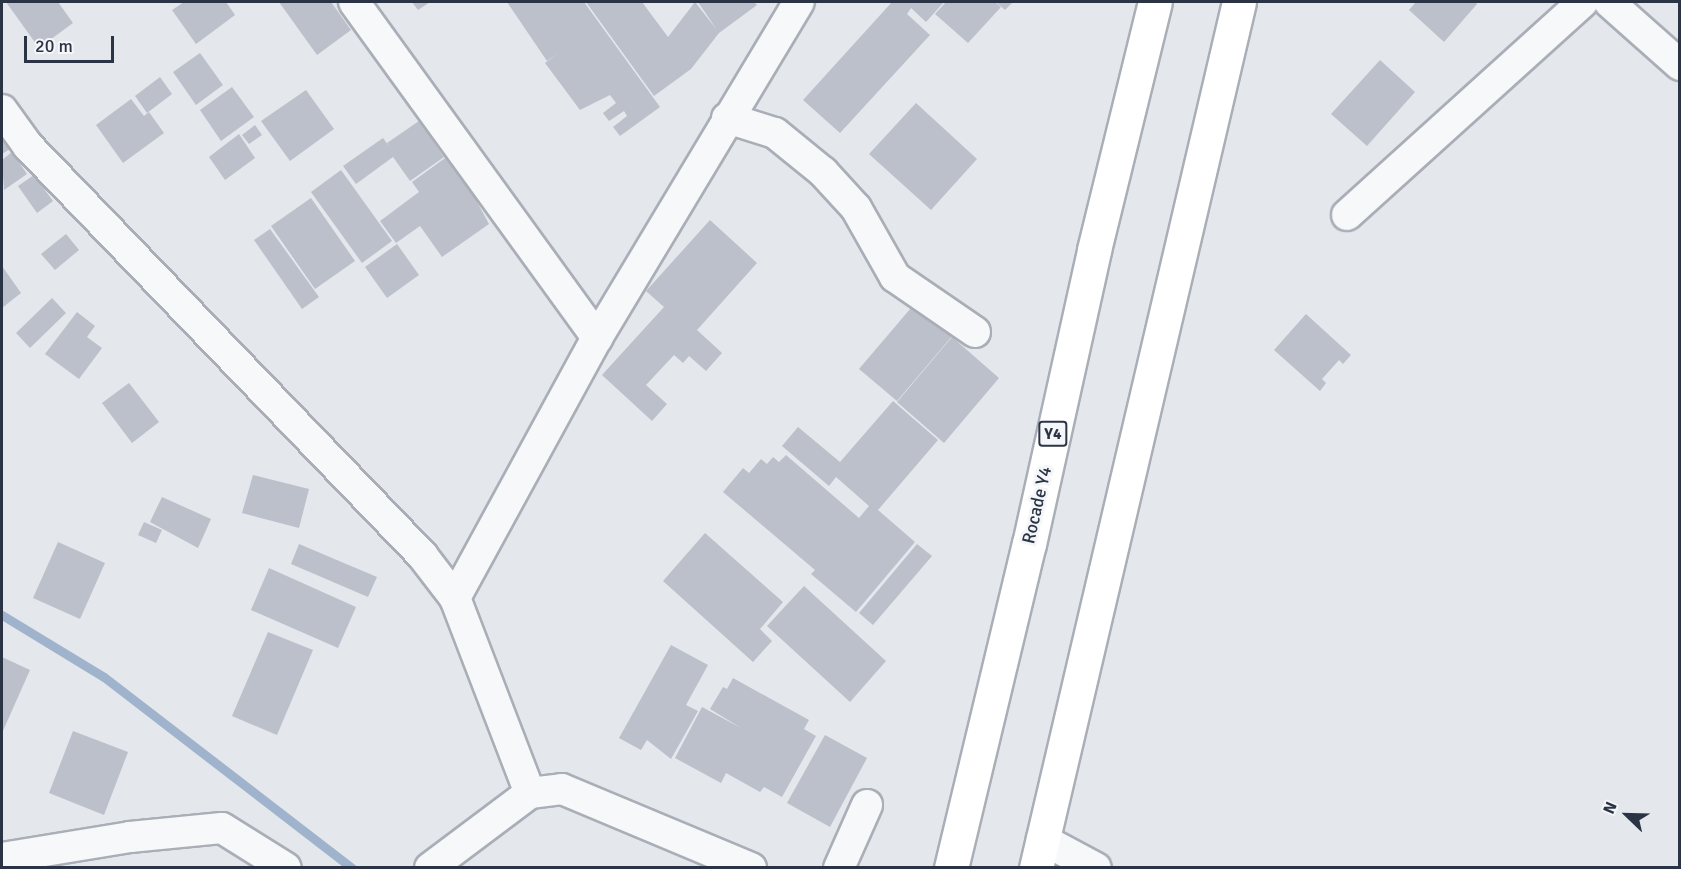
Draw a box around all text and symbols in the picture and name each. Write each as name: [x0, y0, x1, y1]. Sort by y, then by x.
scale bar: [27, 24, 117, 62]
text: 20 m: [35, 35, 73, 57]
road number: Y4: [1038, 421, 1068, 447]
street label: Rocade Y4: [1018, 464, 1056, 546]
north arrow: [1597, 785, 1657, 845]
text: N: [1599, 799, 1622, 817]

